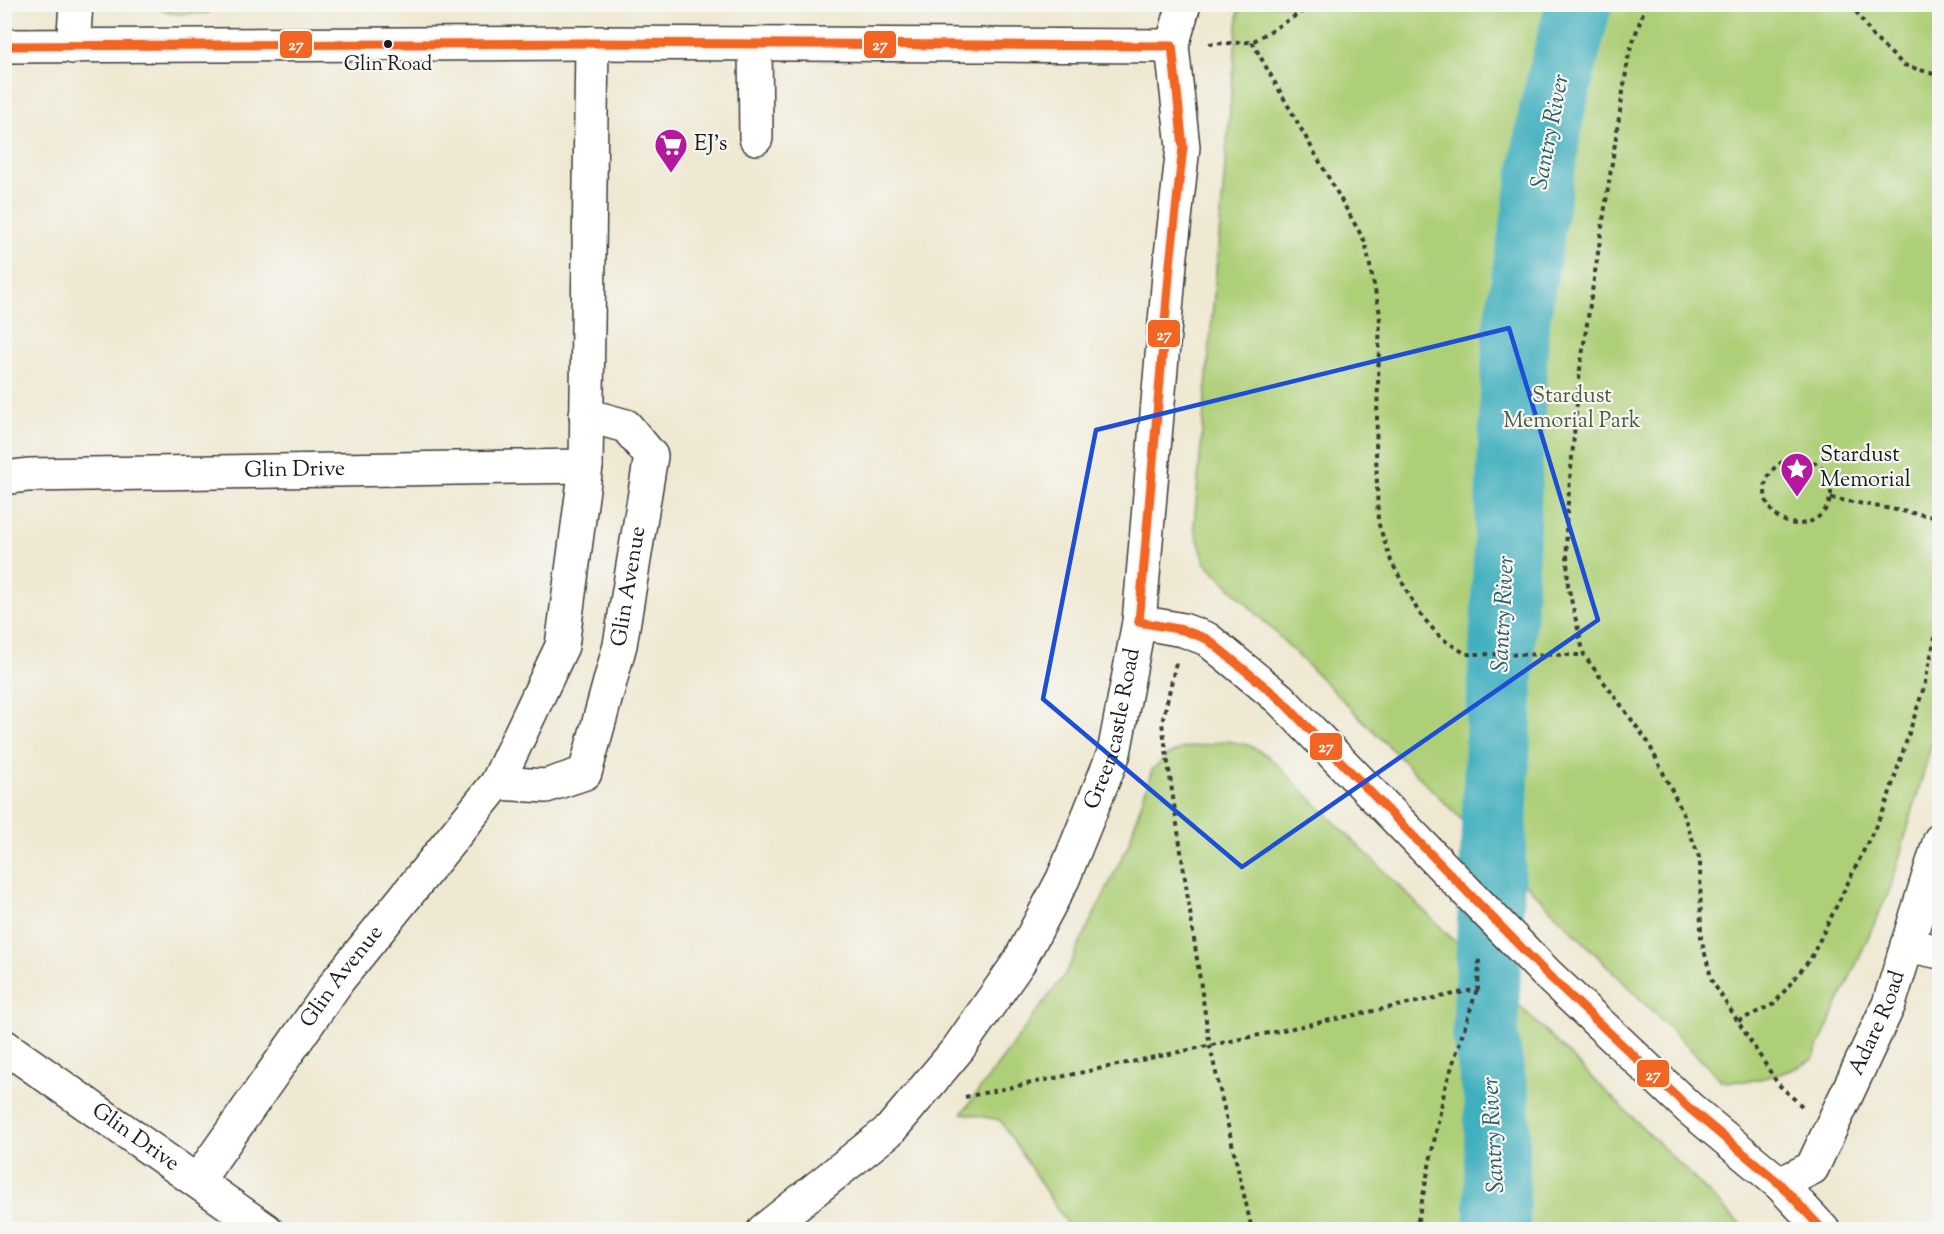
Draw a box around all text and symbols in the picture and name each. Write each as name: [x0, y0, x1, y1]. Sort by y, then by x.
line badge: 27: [279, 30, 313, 59]
line badge: 27: [863, 30, 897, 59]
text: 27: [288, 35, 305, 58]
text: 27: [872, 35, 889, 58]
marker: Glin Road: [382, 38, 394, 50]
place label: Glin Road: [344, 51, 432, 80]
water label: Santry River: [1523, 71, 1579, 192]
supermarket icon: EJ's: [653, 127, 689, 174]
place label: EJ's: [694, 129, 727, 161]
line badge: 27: [1147, 319, 1181, 348]
text: 27: [1156, 325, 1173, 348]
park label: Stardust Memorial Park: [1503, 381, 1641, 438]
place label: Stardust Memorial: [1820, 440, 1911, 497]
place icon: Stardust Memorial: [1779, 451, 1815, 498]
street label: Glin Drive: [244, 454, 346, 488]
street label: Glin Avenue: [604, 524, 655, 649]
water label: Santry River: [1484, 554, 1524, 673]
street label: Greencastle Road: [1077, 645, 1150, 815]
line badge: 27: [1309, 732, 1343, 761]
text: 27: [1318, 737, 1335, 760]
street label: Glin Avenue: [293, 919, 392, 1035]
street label: Adare Road: [1841, 967, 1914, 1081]
line badge: 27: [1636, 1059, 1670, 1088]
text: 27: [1645, 1065, 1662, 1088]
water label: Santry River: [1474, 1075, 1514, 1194]
street label: Glin Drive: [84, 1096, 185, 1180]

